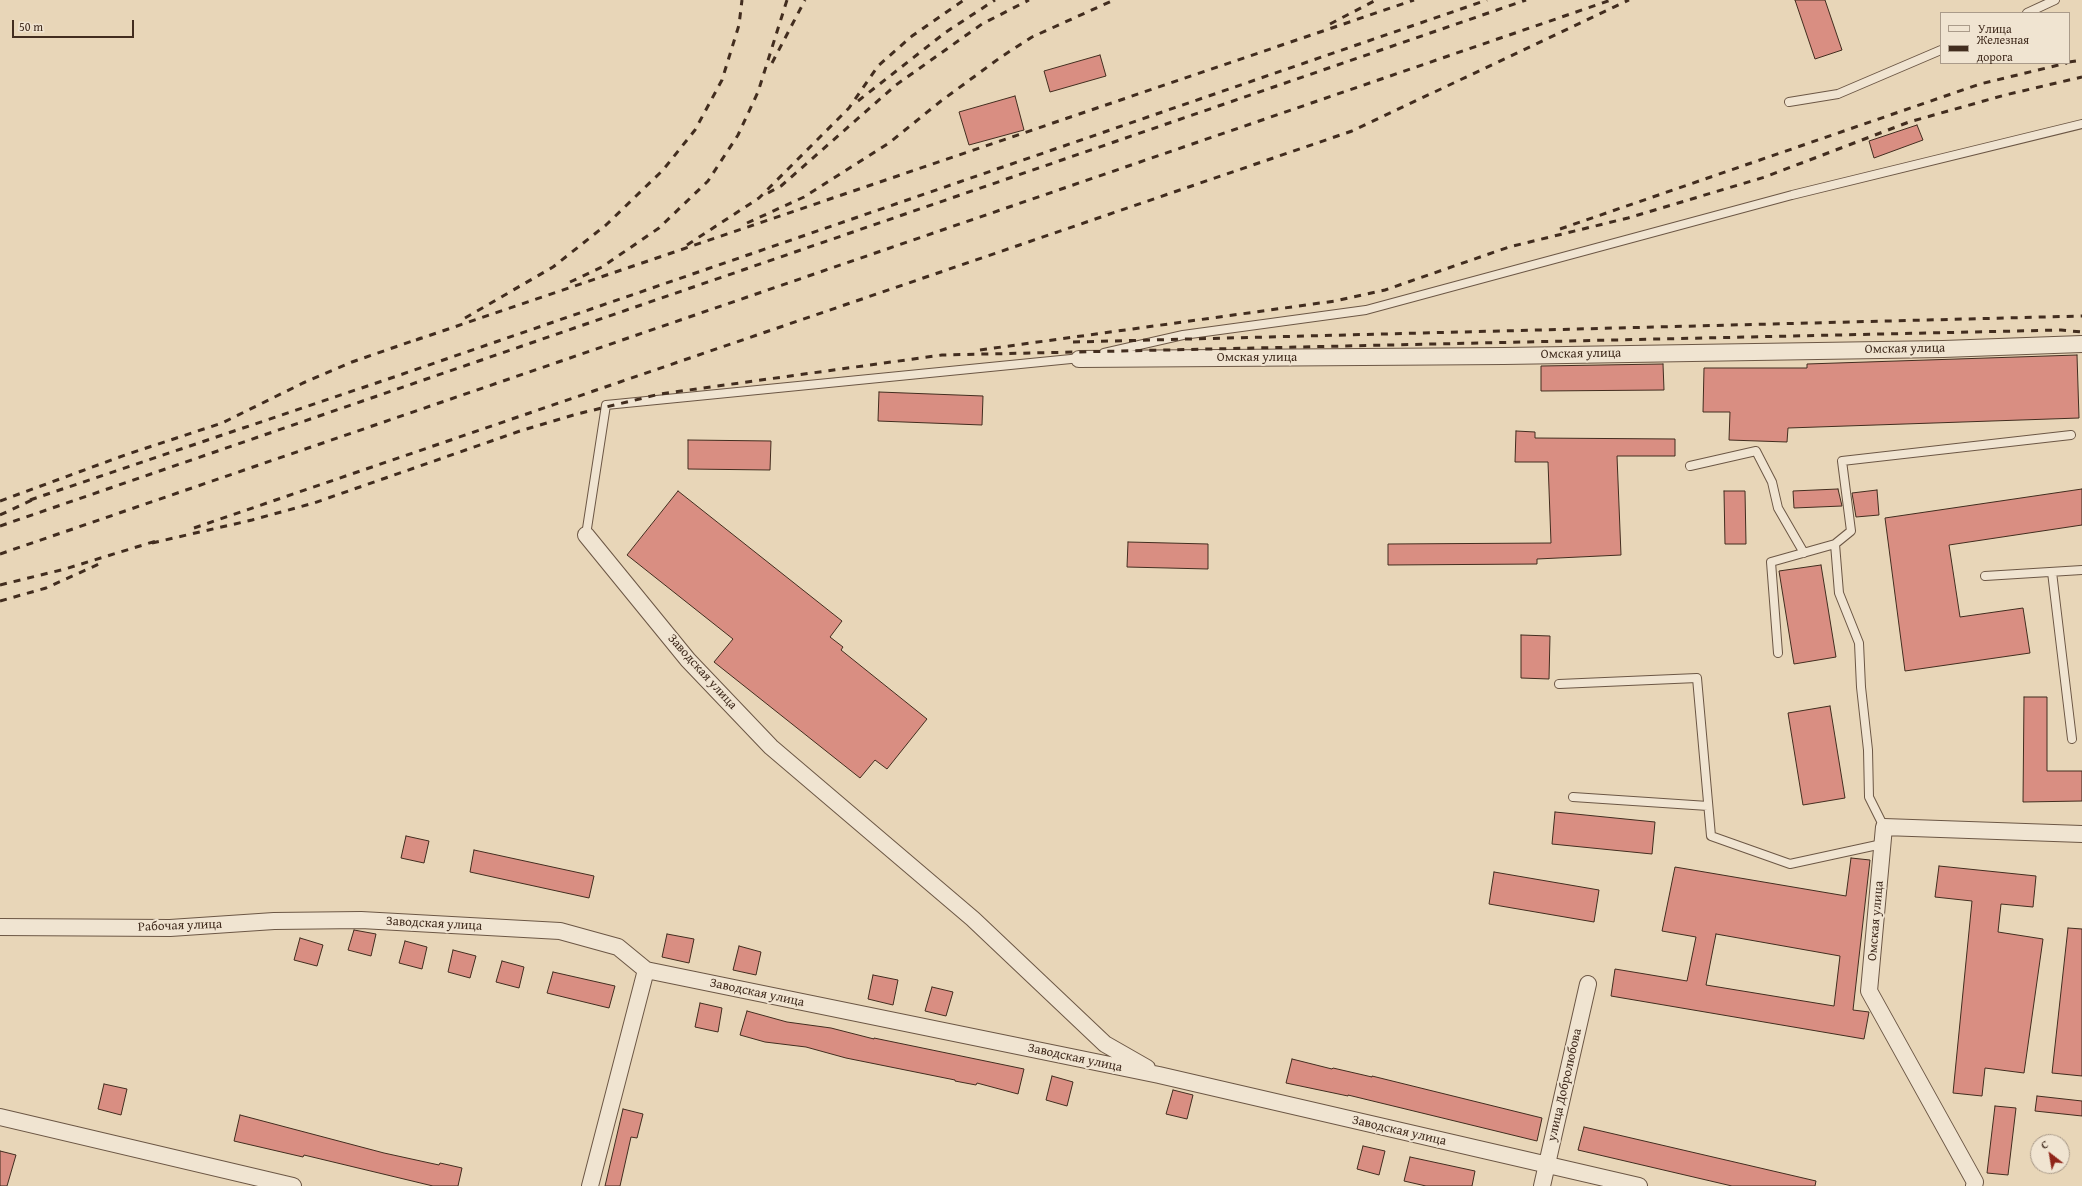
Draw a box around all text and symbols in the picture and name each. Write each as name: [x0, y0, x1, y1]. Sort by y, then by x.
scale bar: [14, 12, 136, 38]
legend: [1940, 12, 2070, 64]
text: 50 m: [19, 18, 43, 35]
text: Улица: [1978, 20, 2012, 37]
text: Железная дорога: [1977, 31, 2029, 65]
street label: Омская улица: [1865, 340, 1945, 358]
street label: Омская улица: [1541, 345, 1621, 363]
street label: Омская улица: [1217, 350, 1297, 366]
street label: Заводская улица: [664, 631, 740, 713]
street label: Омская улица: [1865, 880, 1887, 962]
street label: Заводская улица: [386, 914, 482, 934]
street label: Рабочая улица: [138, 917, 222, 935]
street label: Заводская улица: [708, 975, 806, 1011]
street label: улица Добролюбова: [1544, 1027, 1586, 1143]
street label: Заводская улица: [1026, 1040, 1124, 1076]
street label: Заводская улица: [1350, 1113, 1448, 1149]
north arrow: [2030, 1134, 2070, 1174]
text: С: [2038, 1136, 2051, 1153]

